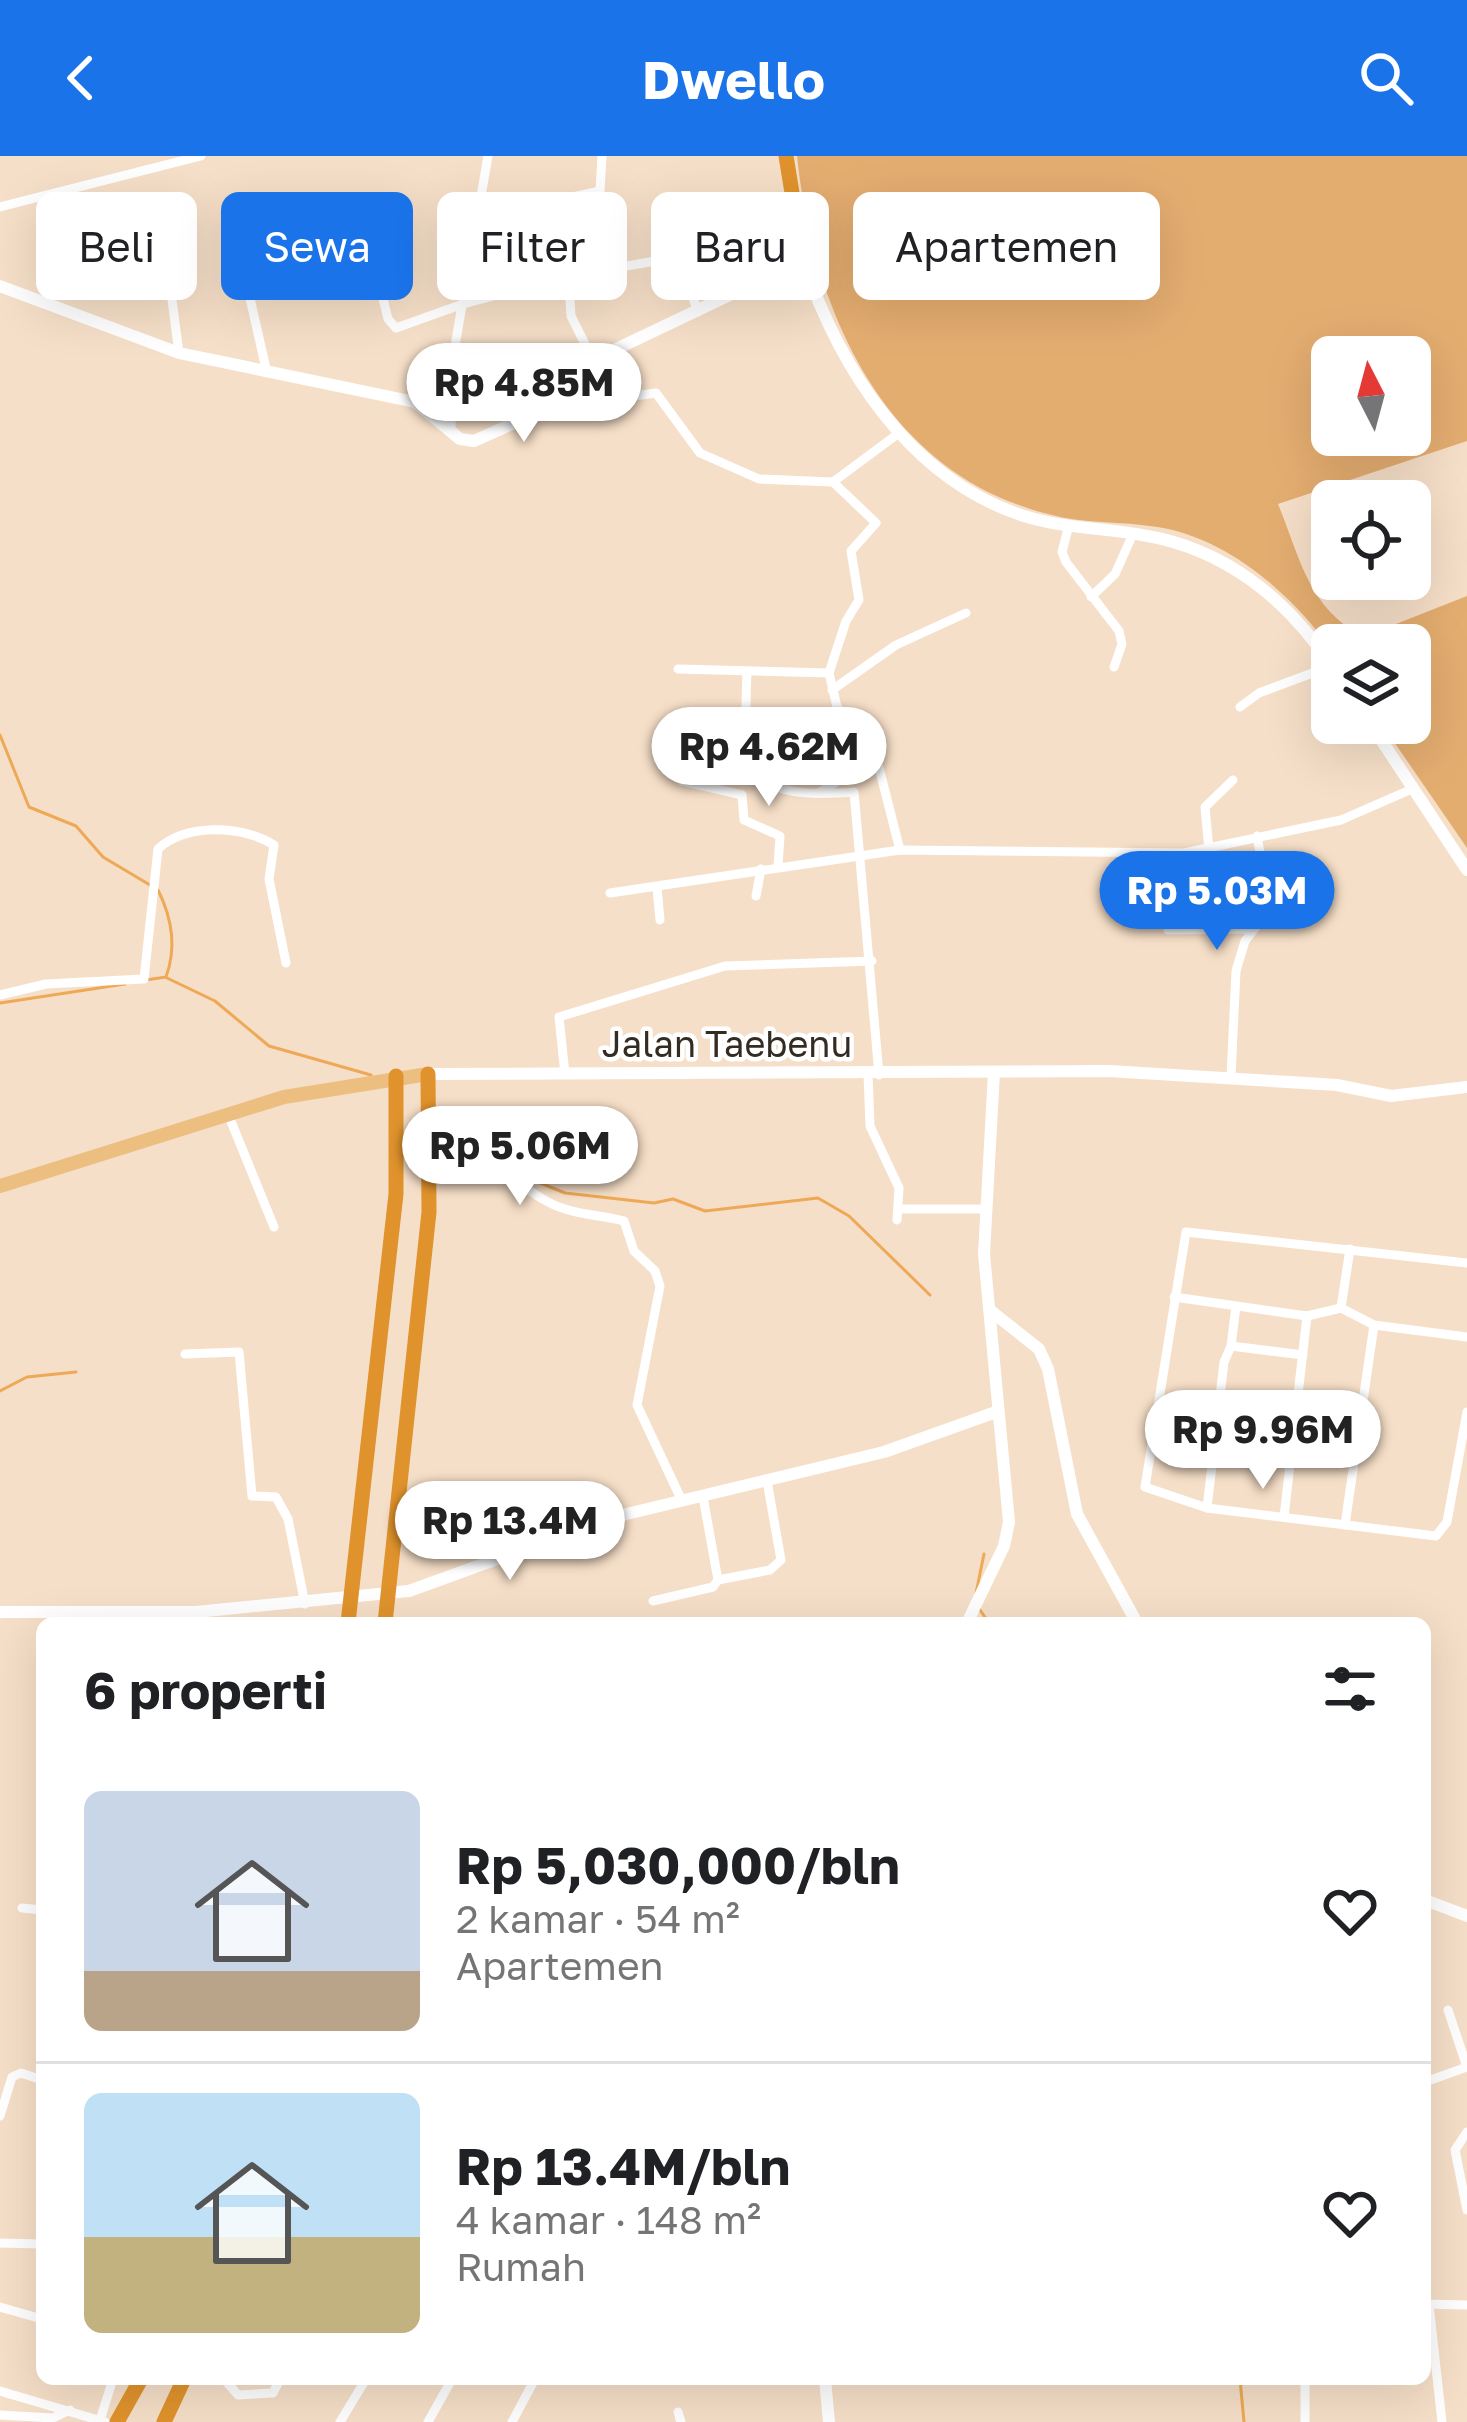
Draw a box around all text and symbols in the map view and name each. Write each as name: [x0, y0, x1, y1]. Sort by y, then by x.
icon: back: [48, 45, 114, 111]
icon: search: [1353, 45, 1419, 111]
text: Dwello: [642, 46, 825, 111]
chip: Beli: [36, 192, 197, 300]
chip: Sewa: [221, 192, 413, 300]
chip: Filter: [437, 192, 627, 300]
chip: Baru: [651, 192, 829, 300]
chip: Apartemen: [853, 192, 1160, 300]
north arrow: [1311, 336, 1431, 456]
map controls: [1311, 336, 1431, 744]
pin: Rp 4.85M: [400, 343, 648, 445]
text: Rp 4.85M: [433, 358, 615, 405]
button: locate: [1311, 480, 1431, 600]
button: layers: [1311, 624, 1431, 744]
pin: Rp 4.62M: [645, 707, 893, 809]
text: Rp 4.62M: [679, 722, 859, 769]
pin: Rp 5.03M: [1093, 851, 1341, 953]
text: Rp 5.03M: [1127, 866, 1307, 913]
street label: Jalan Taebenu: [602, 1022, 852, 1065]
pin: Rp 5.06M: [396, 1106, 644, 1208]
text: Rp 5.06M: [429, 1121, 611, 1168]
pin: Rp 9.96M: [1139, 1390, 1387, 1492]
text: Rp 9.96M: [1172, 1405, 1354, 1452]
pin: Rp 13.4M: [386, 1481, 634, 1583]
text: Rp 13.4M: [422, 1496, 598, 1543]
icon: filters: [1317, 1656, 1383, 1722]
text: 6 properti: [84, 1659, 327, 1720]
text: Rp 5,030,000/bln: [456, 1834, 900, 1895]
icon: home: [180, 1839, 324, 1983]
icon: heart: [1317, 1878, 1383, 1944]
text: 2 kamar · 54 m²: [456, 1895, 740, 1942]
text: Apartemen: [456, 1942, 663, 1989]
text: Rp 13.4M/bln: [456, 2135, 790, 2196]
icon: home: [180, 2141, 324, 2285]
icon: heart: [1317, 2180, 1383, 2246]
text: 4 kamar · 148 m²: [456, 2196, 761, 2243]
text: Rumah: [456, 2243, 586, 2290]

